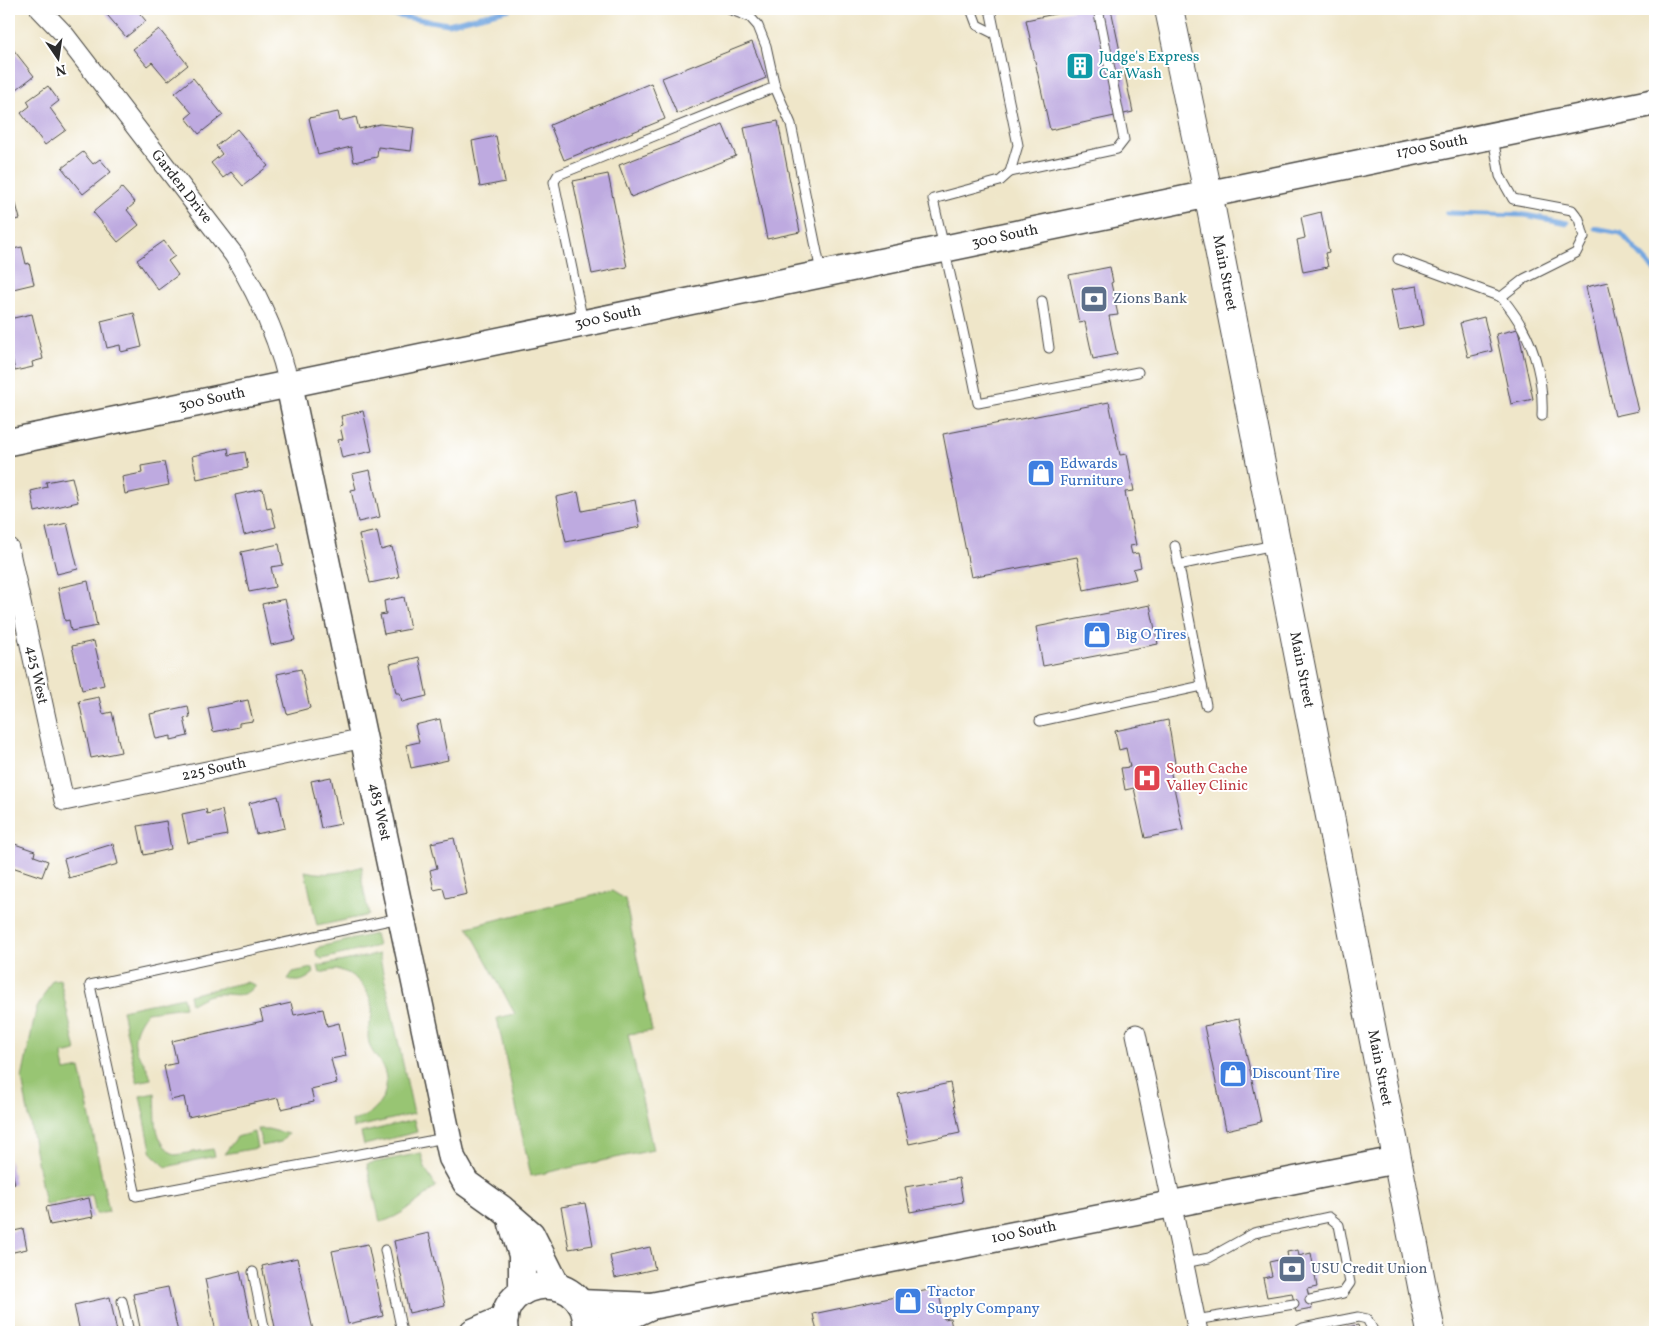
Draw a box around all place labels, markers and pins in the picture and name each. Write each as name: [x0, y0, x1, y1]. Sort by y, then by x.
place label: Judge's Express Car Wash: [1099, 47, 1199, 85]
building icon: Judge's Express Car Wash: [1065, 51, 1095, 81]
bank icon: Zions Bank: [1079, 284, 1109, 314]
place label: Zions Bank: [1113, 289, 1187, 310]
place label: Edwards Furniture: [1060, 454, 1123, 492]
shop icon: Edwards Furniture: [1026, 458, 1056, 488]
shop icon: Big O Tires: [1082, 620, 1112, 650]
place label: Big O Tires: [1116, 625, 1186, 646]
place label: South Cache Valley Clinic: [1166, 759, 1248, 797]
hospital icon: South Cache Valley Clinic: [1132, 763, 1162, 793]
shop icon: Discount Tire: [1218, 1059, 1248, 1089]
place label: Discount Tire: [1252, 1064, 1340, 1085]
bank icon: USU Credit Union: [1277, 1254, 1307, 1284]
place label: USU Credit Union: [1311, 1259, 1428, 1280]
place label: Tractor Supply Company: [927, 1282, 1040, 1320]
shop icon: Tractor Supply Company: [893, 1286, 923, 1316]

